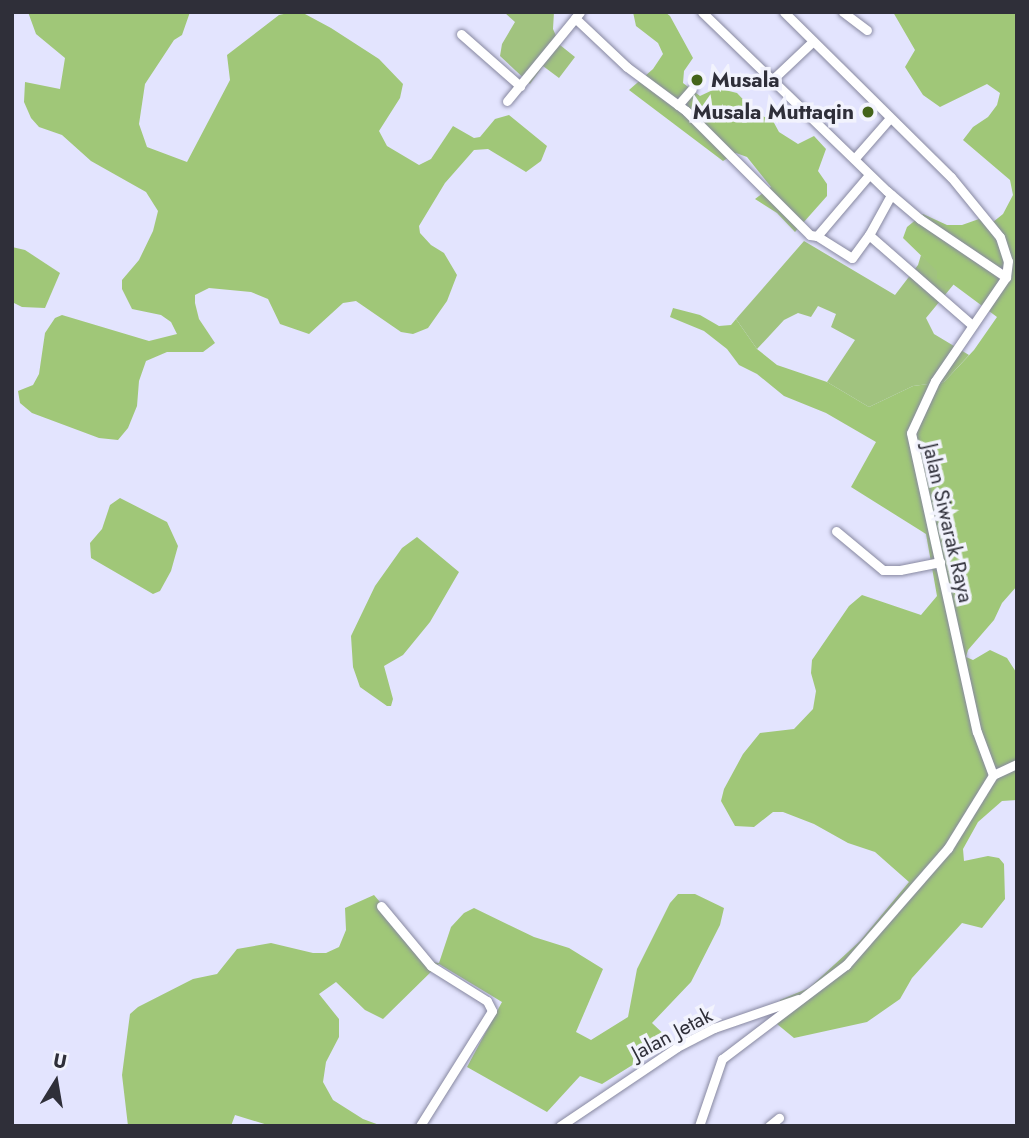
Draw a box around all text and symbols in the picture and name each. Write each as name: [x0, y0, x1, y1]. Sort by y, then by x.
place label: Musala: [711, 67, 780, 93]
marker: Musala: [689, 72, 705, 88]
place label: Musala Muttaqin: [693, 99, 854, 125]
marker: Musala Muttaqin: [860, 104, 876, 120]
street label: Jalan Siwarak Raya: [917, 441, 979, 605]
street label: Jalan Jetak: [627, 1002, 717, 1066]
text: U: [51, 1046, 69, 1075]
north arrow: [21, 1047, 91, 1117]

